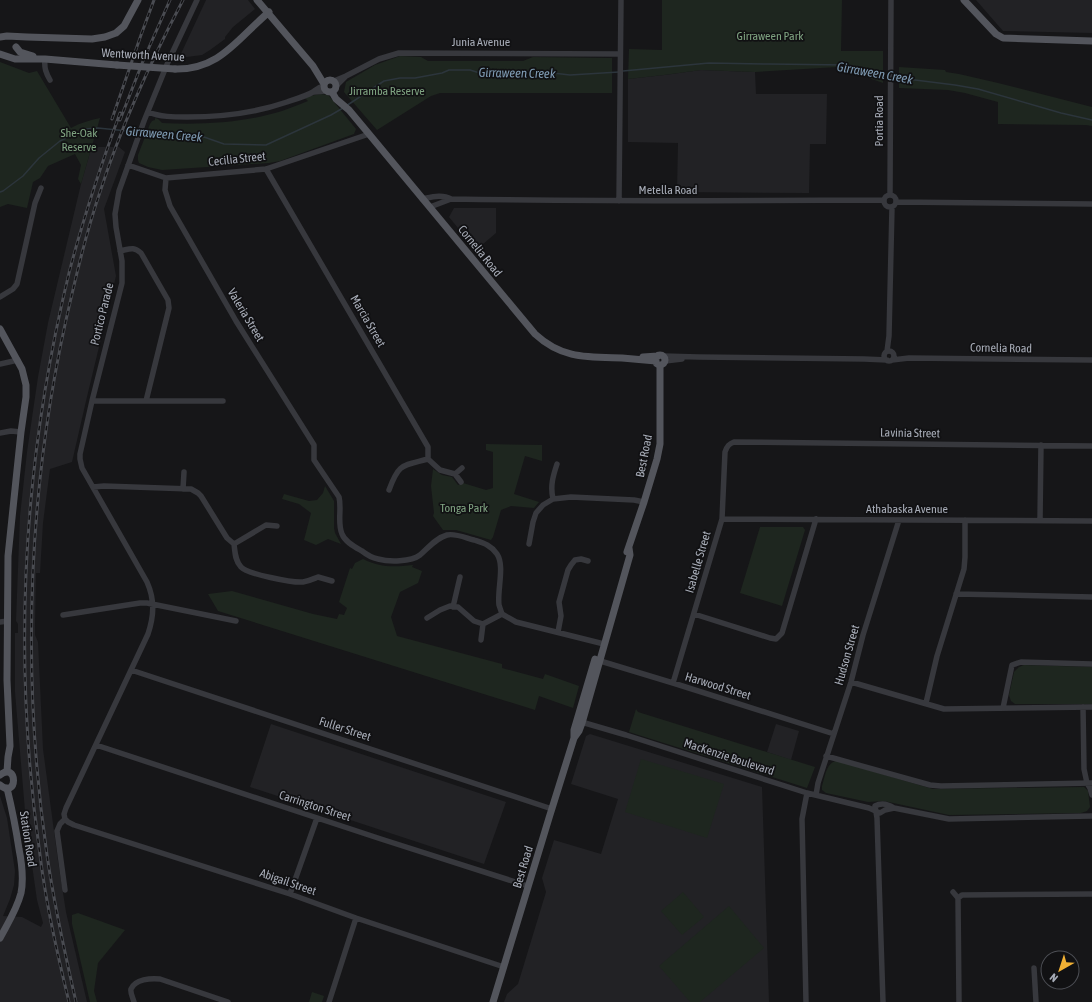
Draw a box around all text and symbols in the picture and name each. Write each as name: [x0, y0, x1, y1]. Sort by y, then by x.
park label: Girraween Park: [737, 29, 804, 43]
street label: Junia Avenue: [452, 35, 510, 49]
street label: Wentworth Avenue: [101, 46, 185, 64]
water label: Girraween Creek: [836, 59, 915, 87]
water label: Girraween Creek: [478, 65, 556, 81]
park label: Jirramba Reserve: [349, 84, 425, 98]
street label: Portia Road: [872, 95, 886, 147]
water label: Girraween Creek: [125, 123, 203, 145]
park label: She-Oak Reserve: [60, 126, 98, 154]
street label: Cecilia Street: [208, 149, 267, 169]
street label: Metella Road: [639, 183, 697, 197]
street label: Cornelia Road: [455, 223, 505, 279]
street label: Portico Parade: [87, 281, 117, 347]
street label: Valeria Street: [225, 286, 268, 345]
street label: Marcia Street: [347, 292, 389, 350]
street label: Cornelia Road: [970, 340, 1032, 356]
street label: Lavinia Street: [880, 425, 941, 441]
street label: Best Road: [633, 433, 655, 479]
park label: Tonga Park: [440, 501, 489, 515]
street label: Athabaska Avenue: [866, 502, 948, 516]
street label: Isabelle Street: [682, 529, 714, 595]
street label: Hudson Street: [832, 623, 862, 687]
street label: Harwood Street: [683, 669, 753, 703]
street label: Fuller Street: [317, 714, 373, 744]
street label: MacKenzie Boulevard: [682, 736, 776, 778]
street label: Carrington Street: [277, 788, 353, 824]
street label: Station Road: [17, 810, 39, 868]
street label: Best Road: [510, 844, 536, 890]
street label: Abigail Street: [258, 866, 319, 898]
north arrow: [1040, 950, 1080, 990]
text: N: [1047, 971, 1060, 984]

